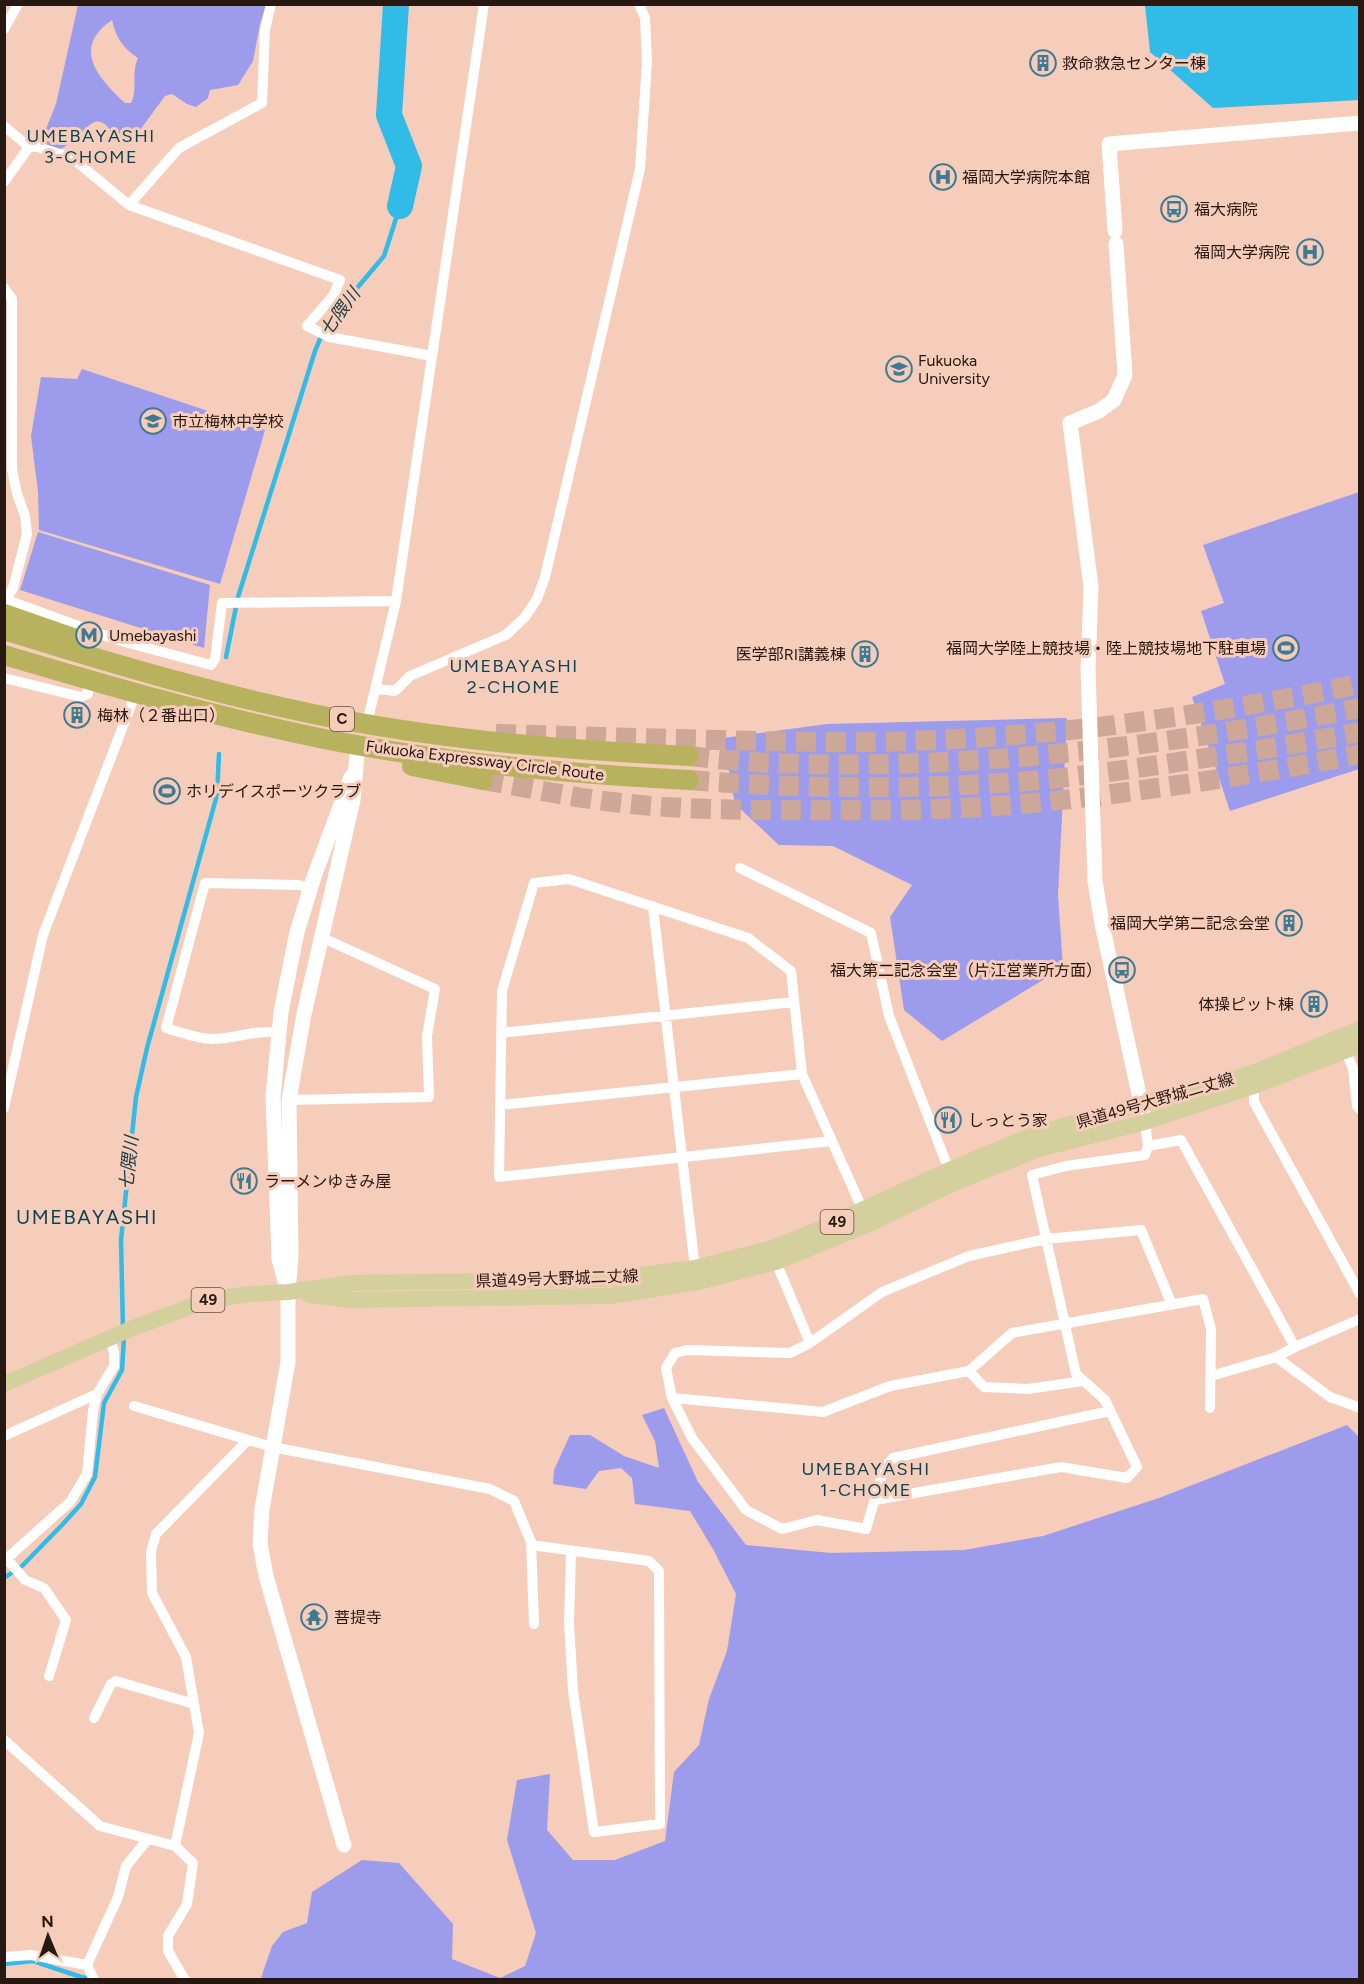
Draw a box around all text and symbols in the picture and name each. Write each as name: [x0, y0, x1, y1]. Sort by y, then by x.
building icon: 救命救急センター棟: [1028, 48, 1058, 78]
place label: 救命救急センター棟: [1062, 54, 1206, 73]
district label: UMEBAYASHI 3-CHOME: [26, 125, 156, 168]
hospital icon: 福岡大学病院本館: [928, 162, 958, 192]
place label: 福岡大学病院本館: [962, 168, 1090, 187]
bus stop icon: 福大病院: [1159, 194, 1189, 224]
place label: 福大病院: [1194, 200, 1258, 219]
hospital icon: 福岡大学病院: [1295, 237, 1325, 267]
place label: 福岡大学病院: [1194, 243, 1290, 262]
water label: 七隈川: [315, 282, 366, 340]
place label: Fukuoka University: [918, 351, 990, 388]
school or university icon: Fukuoka University: [884, 354, 914, 384]
school or university icon: 市立梅林中学校: [138, 406, 168, 436]
place label: 市立梅林中学校: [172, 412, 284, 431]
metro station icon: Umebayashi: [74, 620, 104, 650]
place label: Umebayashi: [109, 626, 197, 645]
sports icon: 福岡大学陸上競技場・陸上競技場地下駐車場: [1271, 633, 1301, 663]
building icon: 医学部RI講義棟: [850, 639, 880, 669]
place label: 福岡大学陸上競技場・陸上競技場地下駐車場: [946, 639, 1266, 658]
place label: 医学部RI講義棟: [736, 645, 846, 664]
district label: UMEBAYASHI 2-CHOME: [449, 655, 579, 698]
building icon: 梅林（２番出口）: [62, 700, 92, 730]
place label: 梅林（２番出口）: [97, 706, 225, 725]
road number: C: [330, 707, 354, 731]
street label: Fukuoka Expressway Circle Route: [365, 736, 605, 785]
sports icon: ホリデイスポーツクラブ: [152, 776, 182, 806]
place label: ホリデイスポーツクラブ: [186, 782, 361, 801]
building icon: 福岡大学第二記念会堂: [1274, 908, 1304, 938]
place label: 福岡大学第二記念会堂: [1110, 914, 1270, 933]
bus stop icon: 福大第二記念会堂（片江営業所方面）: [1107, 955, 1137, 985]
place label: 福大第二記念会堂（片江営業所方面）: [830, 961, 1102, 980]
building icon: 体操ピット棟: [1299, 989, 1329, 1019]
place label: 体操ピット棟: [1198, 995, 1294, 1014]
street label: 県道49号大野城二丈線: [1074, 1069, 1236, 1132]
restaurant icon: しっとう家: [933, 1105, 963, 1135]
place label: しっとう家: [968, 1111, 1048, 1130]
water label: 七隈川: [115, 1133, 143, 1191]
restaurant icon: ラーメンゆきみ屋: [229, 1166, 259, 1196]
place label: ラーメンゆきみ屋: [264, 1172, 391, 1191]
district label: UMEBAYASHI: [16, 1205, 158, 1229]
road number: 49: [820, 1210, 854, 1234]
street label: 県道49号大野城二丈線: [475, 1266, 639, 1291]
road number: 49: [192, 1288, 224, 1312]
district label: UMEBAYASHI 1-CHOME: [801, 1458, 931, 1501]
temple icon: 菩提寺: [299, 1602, 329, 1632]
place label: 菩提寺: [334, 1608, 382, 1627]
north arrow: [18, 1906, 78, 1966]
text: N: [41, 1912, 54, 1931]

